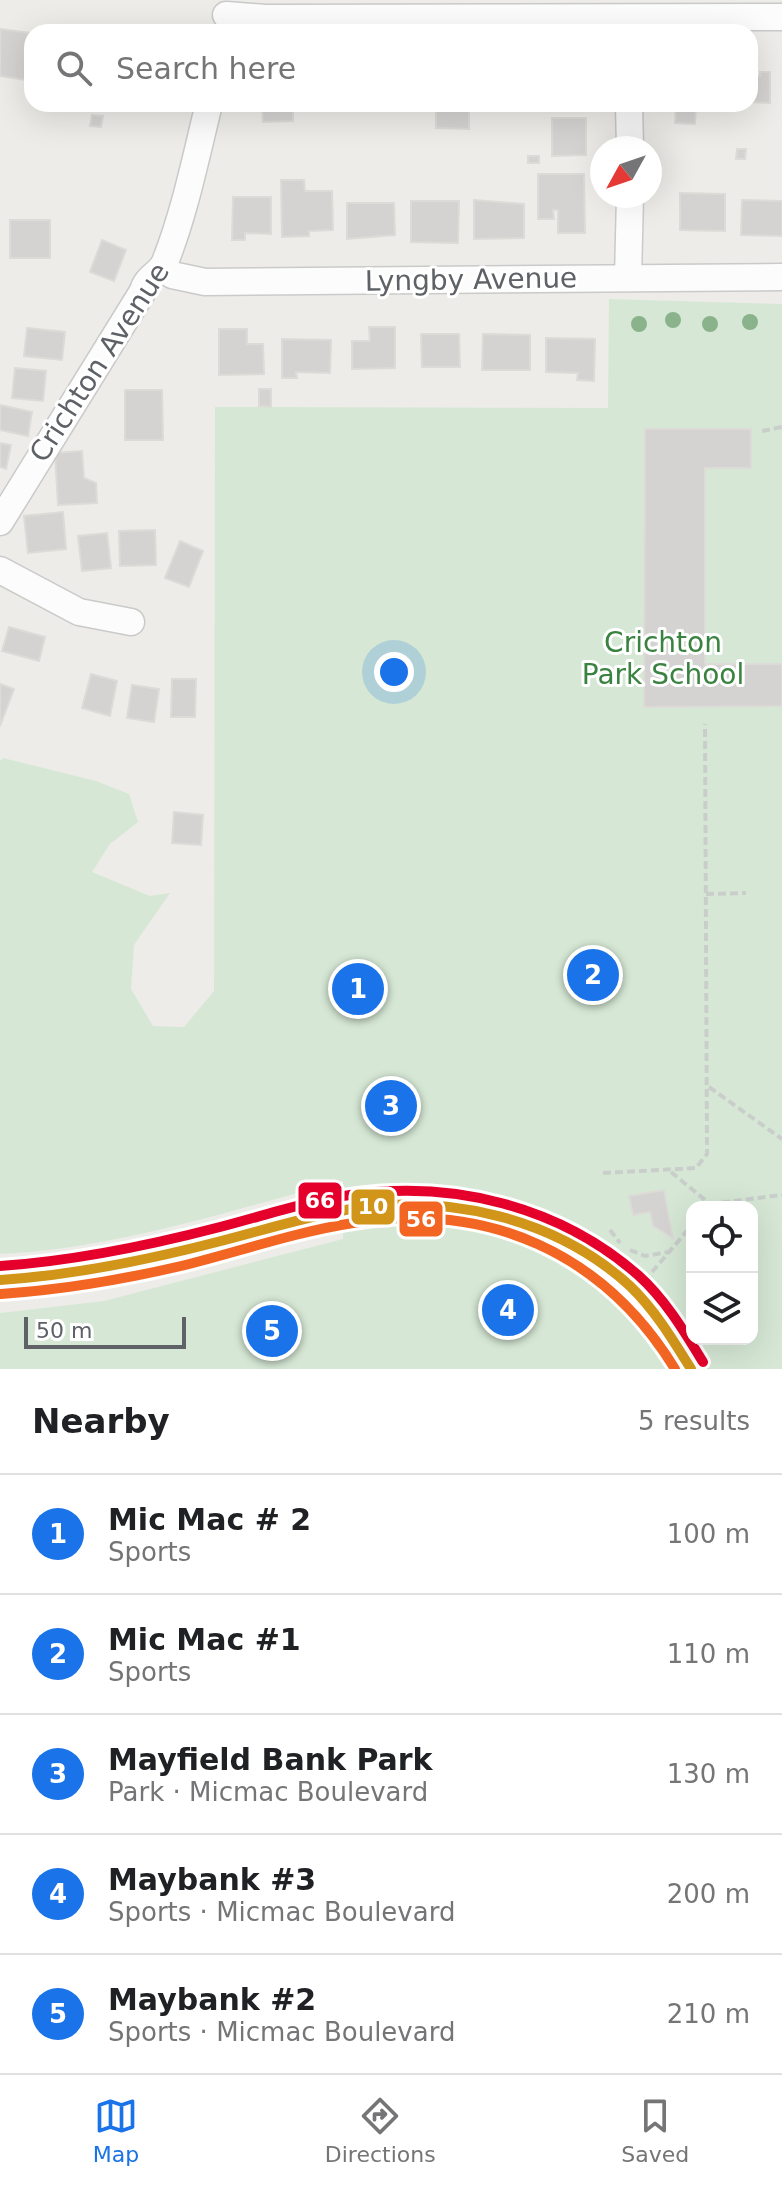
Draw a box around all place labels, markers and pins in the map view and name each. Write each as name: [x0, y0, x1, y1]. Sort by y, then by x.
pin: 2: [567, 945, 619, 1005]
pin: 1: [332, 959, 384, 1019]
pin: 3: [365, 1076, 417, 1136]
pin: 4: [482, 1280, 534, 1340]
pin: 5: [246, 1301, 298, 1361]

